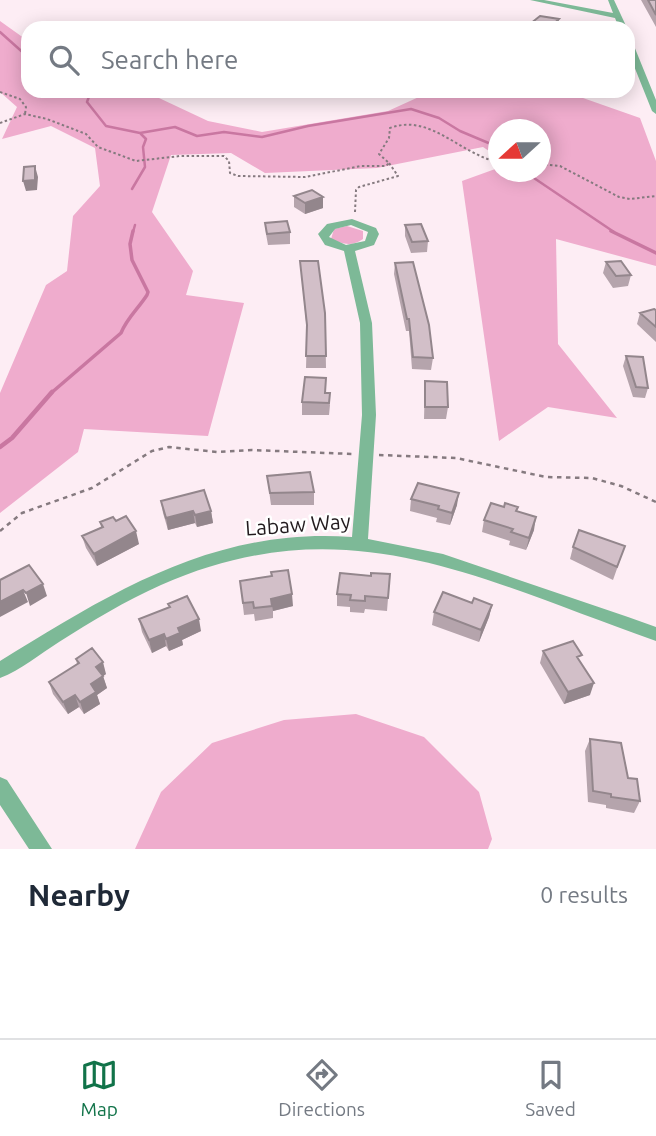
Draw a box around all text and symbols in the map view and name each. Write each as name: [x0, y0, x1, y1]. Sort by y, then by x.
search box: [21, 21, 635, 98]
icon: search: [45, 41, 83, 79]
text: Search here: [101, 45, 238, 74]
north arrow: [488, 119, 551, 182]
street label: Labaw Way: [244, 508, 351, 540]
text: Nearby: [28, 878, 130, 912]
text: 0 results: [540, 882, 628, 907]
tab: Map: [80, 1056, 118, 1120]
tab: Directions: [278, 1056, 365, 1120]
tab: Saved: [525, 1056, 576, 1120]

